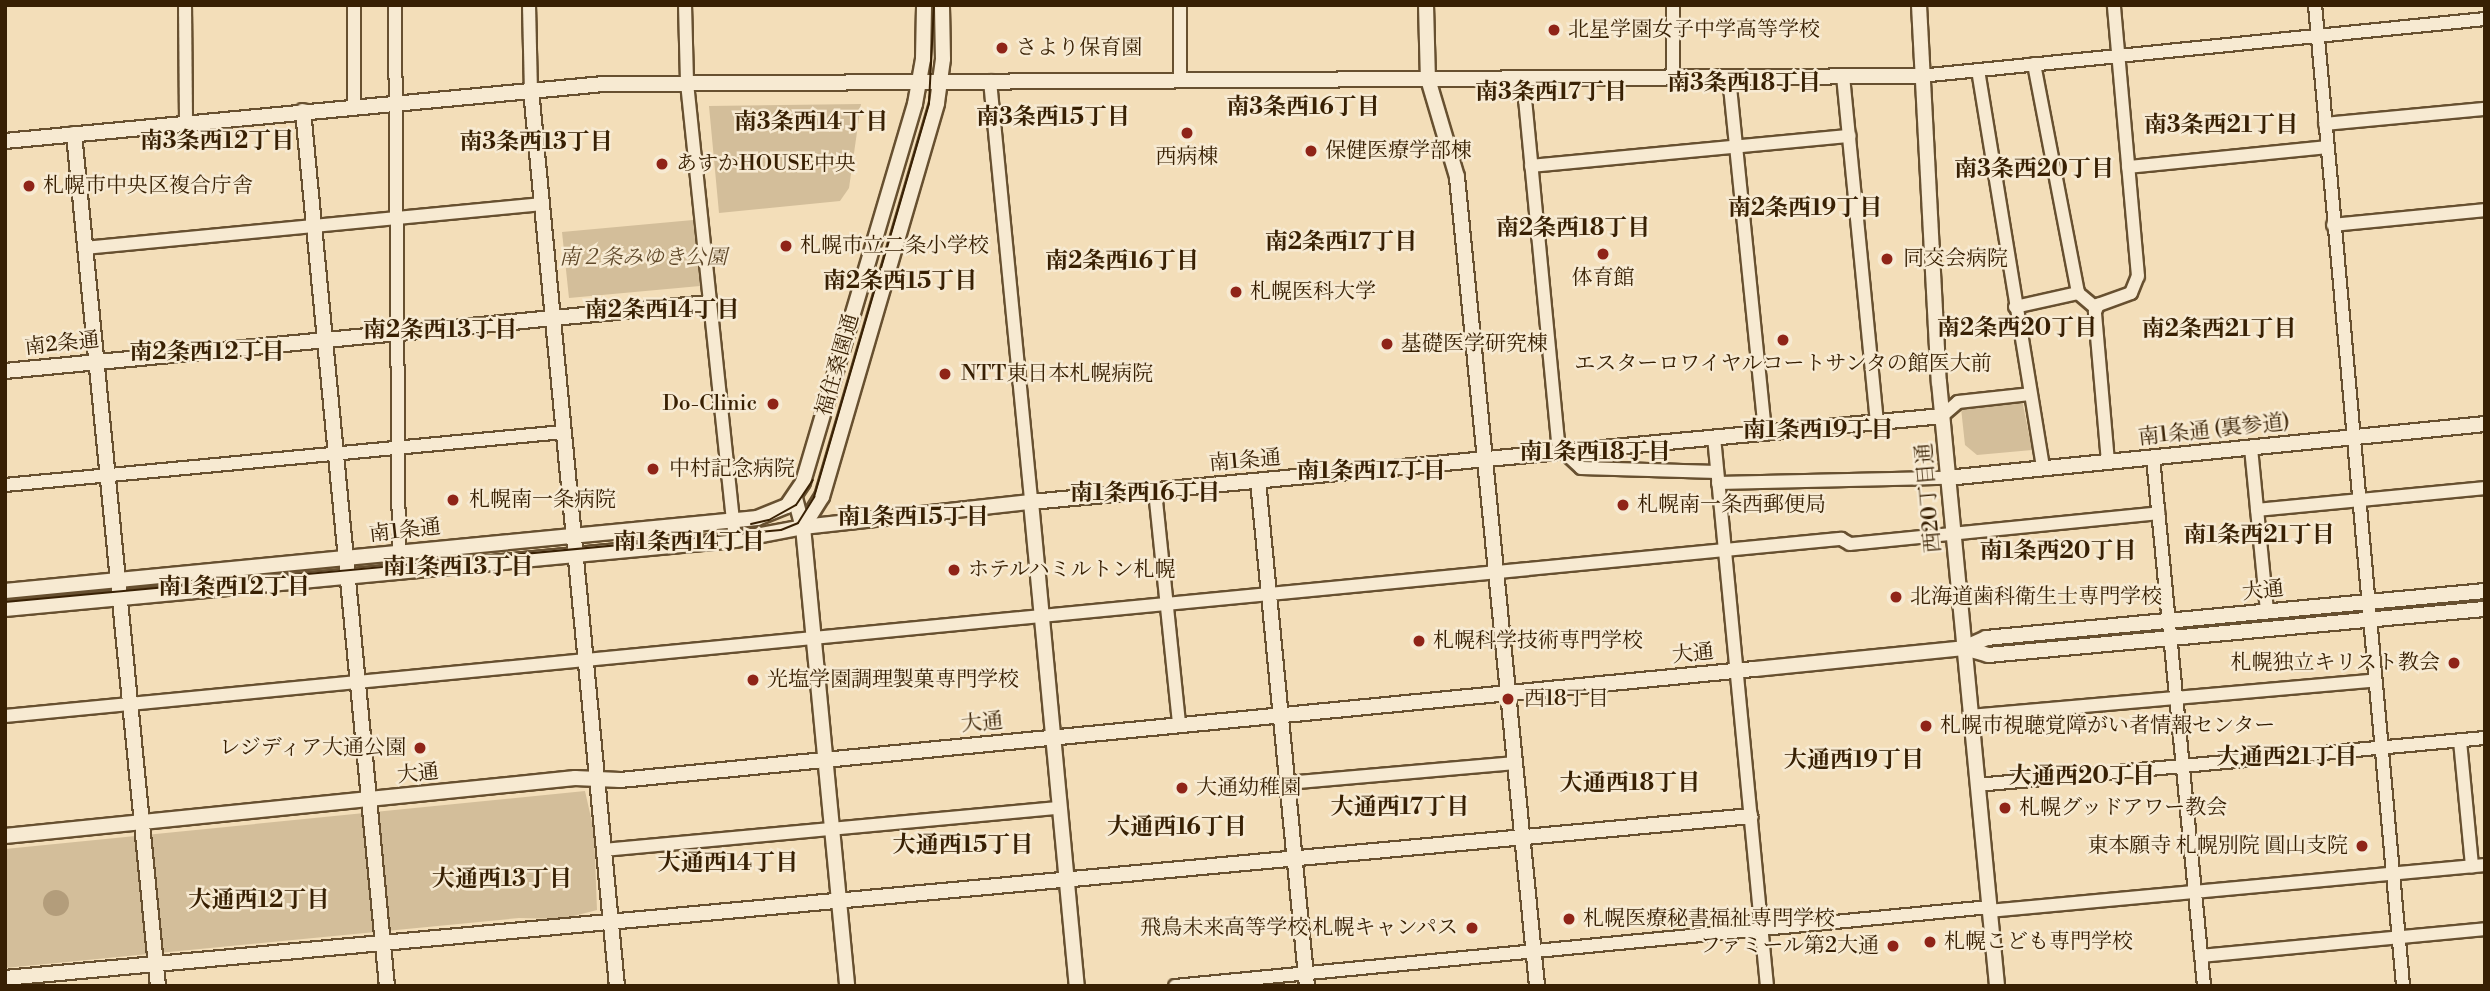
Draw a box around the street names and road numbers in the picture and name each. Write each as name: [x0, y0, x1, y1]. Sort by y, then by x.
street label: 福住桑園通: [811, 311, 865, 419]
street label: 南2条通: [23, 328, 101, 360]
street label: 南1条通 (裏参道): [2137, 410, 2291, 450]
street label: 西20丁目通: [1912, 442, 1946, 554]
street label: 南1条通: [1208, 445, 1282, 477]
street label: 南1条通: [368, 515, 442, 547]
street label: 大通: [2241, 576, 2285, 606]
street label: 大通: [1671, 639, 1715, 669]
street label: 大通: [960, 708, 1004, 738]
street label: 大通: [396, 759, 440, 789]

